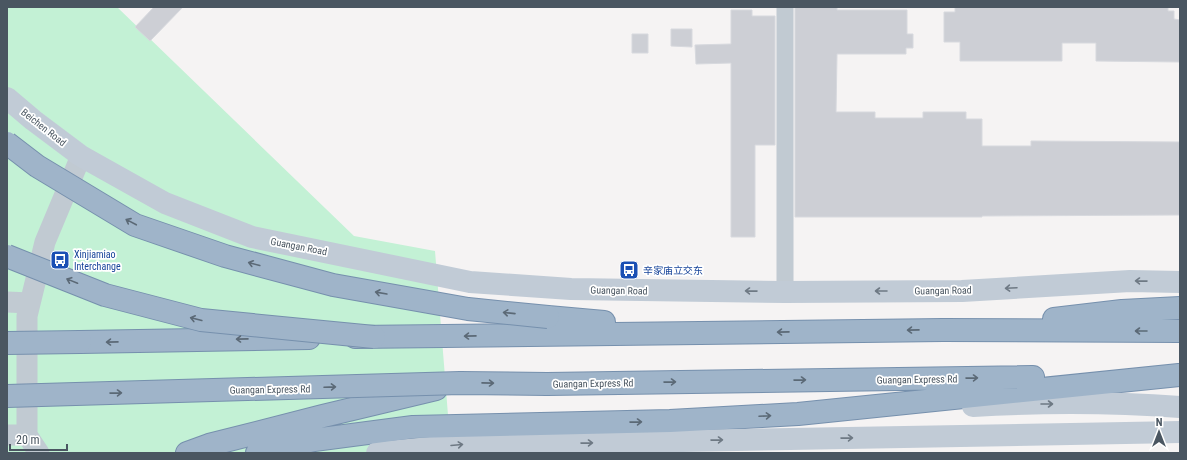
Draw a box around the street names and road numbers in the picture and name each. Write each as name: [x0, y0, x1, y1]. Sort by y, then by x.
street label: Beichen Road: [19, 106, 68, 148]
street label: Guangan Road: [270, 236, 328, 257]
street label: Guangan Road: [590, 285, 648, 296]
street label: Guangan Road: [914, 285, 972, 296]
street label: Guangan Express Rd: [876, 373, 958, 386]
street label: Guangan Express Rd: [552, 377, 634, 390]
street label: Guangan Express Rd: [229, 383, 311, 396]

